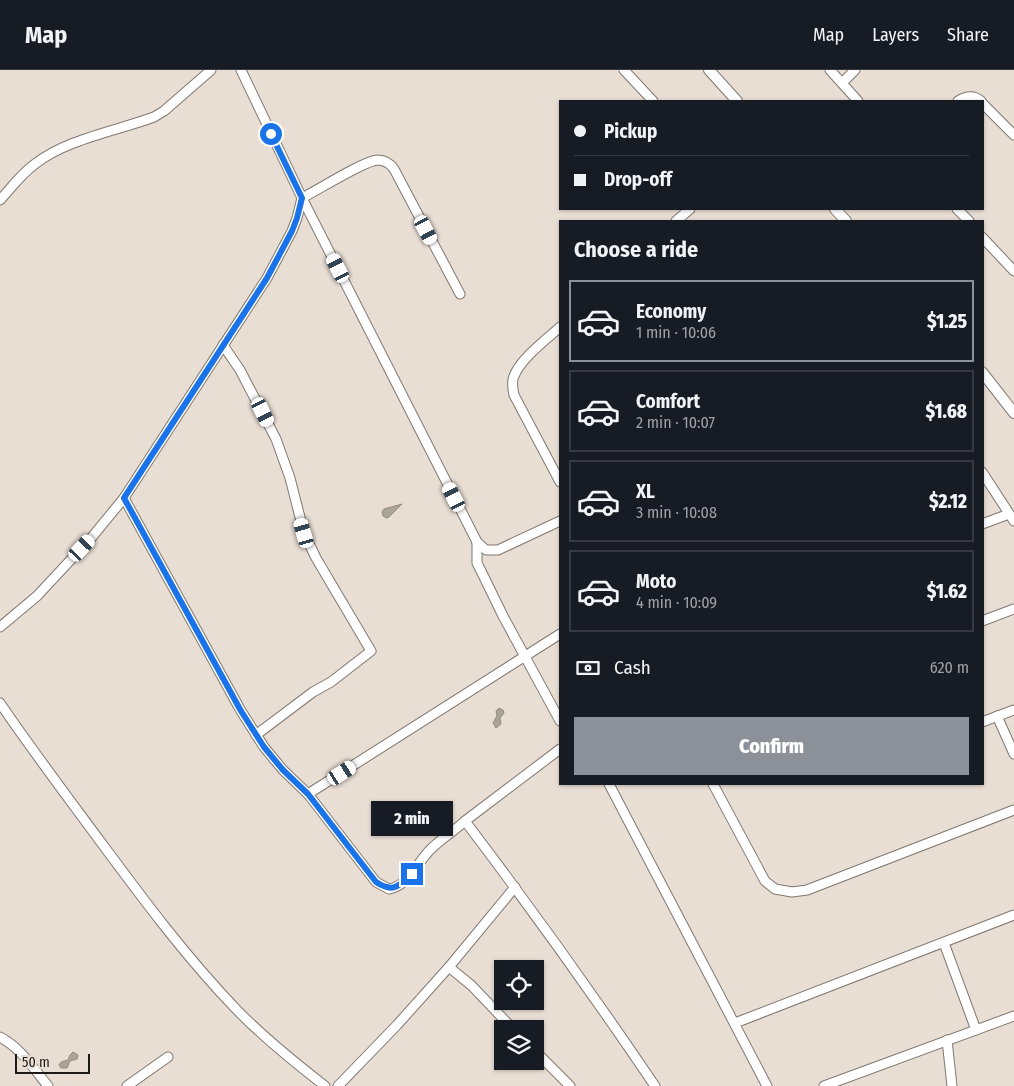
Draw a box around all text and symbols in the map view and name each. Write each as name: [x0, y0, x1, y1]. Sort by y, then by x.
text: Map: [25, 21, 67, 49]
text: Map: [813, 24, 844, 46]
text: Layers: [872, 24, 919, 46]
text: Share: [947, 24, 989, 46]
text: Pickup: [604, 120, 657, 143]
route start: [260, 123, 282, 145]
text: Drop-off: [604, 168, 672, 191]
car: [412, 213, 439, 247]
text: Choose a ride: [574, 236, 698, 263]
car: [324, 251, 351, 285]
icon: car: [576, 299, 621, 344]
text: Economy: [636, 300, 706, 323]
text: $1.25: [927, 310, 967, 333]
text: 1 min · 10:06: [636, 323, 716, 342]
icon: car: [576, 389, 621, 434]
text: Comfort: [636, 390, 700, 413]
car: [249, 395, 276, 429]
text: $1.68: [925, 400, 967, 423]
text: 2 min · 10:07: [636, 413, 715, 432]
icon: car: [576, 479, 621, 524]
car: [440, 480, 467, 514]
text: XL: [636, 480, 655, 503]
text: $2.12: [929, 490, 967, 513]
text: 3 min · 10:08: [636, 503, 717, 522]
car: [292, 517, 315, 549]
car: [66, 532, 97, 564]
icon: car: [576, 569, 621, 614]
text: Moto: [636, 570, 676, 593]
text: $1.62: [927, 580, 967, 603]
text: 4 min · 10:09: [636, 593, 717, 612]
icon: cash: [574, 654, 602, 682]
text: Cash: [614, 656, 651, 679]
text: 620 m: [930, 658, 969, 677]
button: Confirm: [574, 717, 969, 775]
car: [325, 759, 358, 787]
callout: 2 min: [371, 802, 453, 836]
text: 2 min: [394, 809, 430, 828]
route end: [401, 863, 423, 885]
map controls: [494, 960, 544, 1070]
button: locate: [494, 960, 544, 1010]
button: layers: [494, 1020, 544, 1070]
scale bar: [15, 1051, 90, 1074]
text: 50 m: [22, 1054, 50, 1071]

